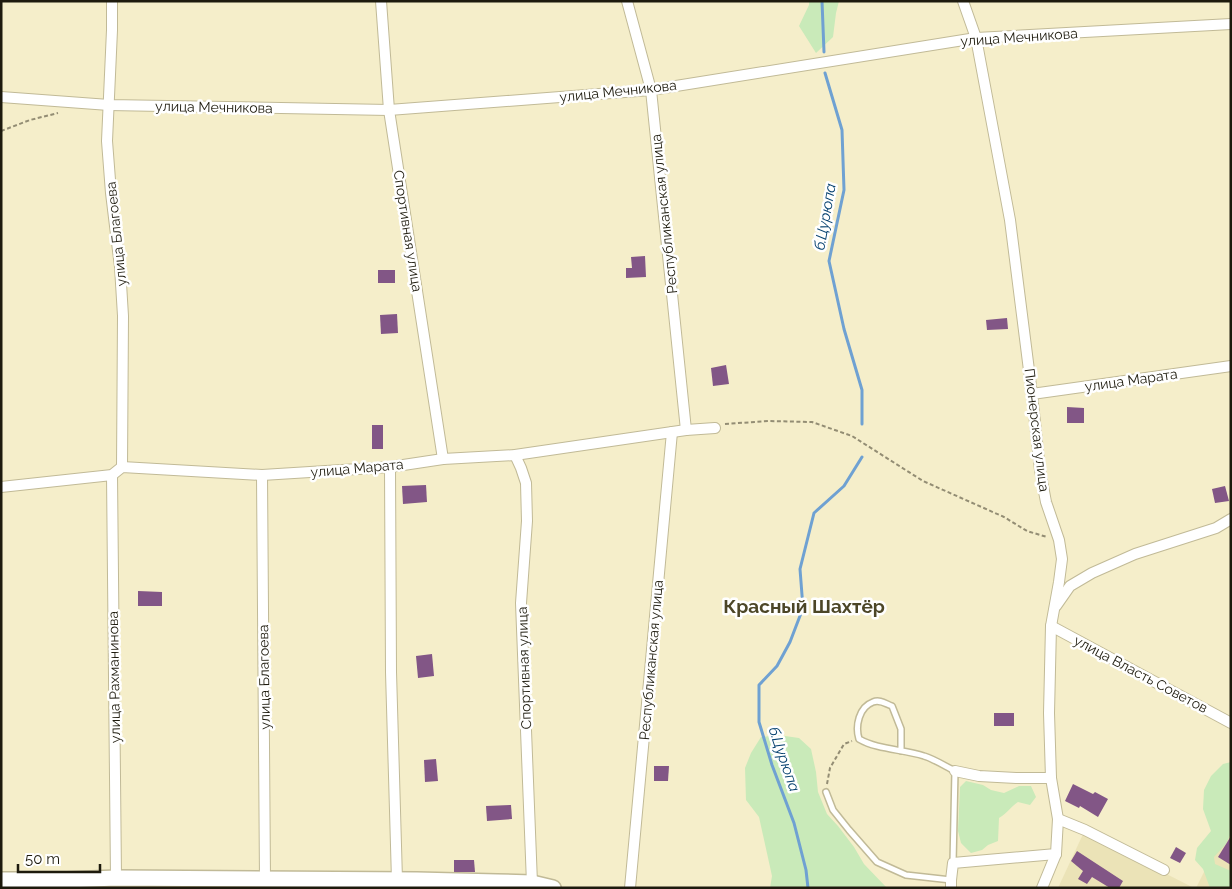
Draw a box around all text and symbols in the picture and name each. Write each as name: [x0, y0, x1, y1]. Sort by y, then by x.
street label: улица Мечникова: [960, 25, 1078, 49]
street label: улица Мечникова: [559, 77, 677, 105]
street label: улица Мечникова: [155, 98, 273, 116]
street label: Республиканская улица: [648, 133, 680, 295]
street label: Спортивная улица: [390, 169, 426, 293]
street label: улица Благоева: [103, 181, 129, 287]
water label: б.Цурюпа: [810, 182, 840, 252]
street label: улица Марата: [1084, 366, 1178, 394]
street label: Пионерская улица: [1021, 367, 1053, 493]
street label: улица Марата: [310, 456, 404, 480]
street label: Республиканская улица: [636, 579, 666, 741]
district label: Красный Шахтёр: [723, 595, 885, 617]
street label: Спортивная улица: [514, 606, 534, 730]
street label: улица Рахманинова: [105, 611, 123, 743]
street label: улица Благоева: [255, 624, 273, 730]
street label: улица Власть Советов: [1071, 632, 1211, 716]
water label: б.Цурюпа: [764, 724, 804, 794]
scale bar: [18, 842, 100, 874]
text: 50 m: [25, 850, 60, 868]

